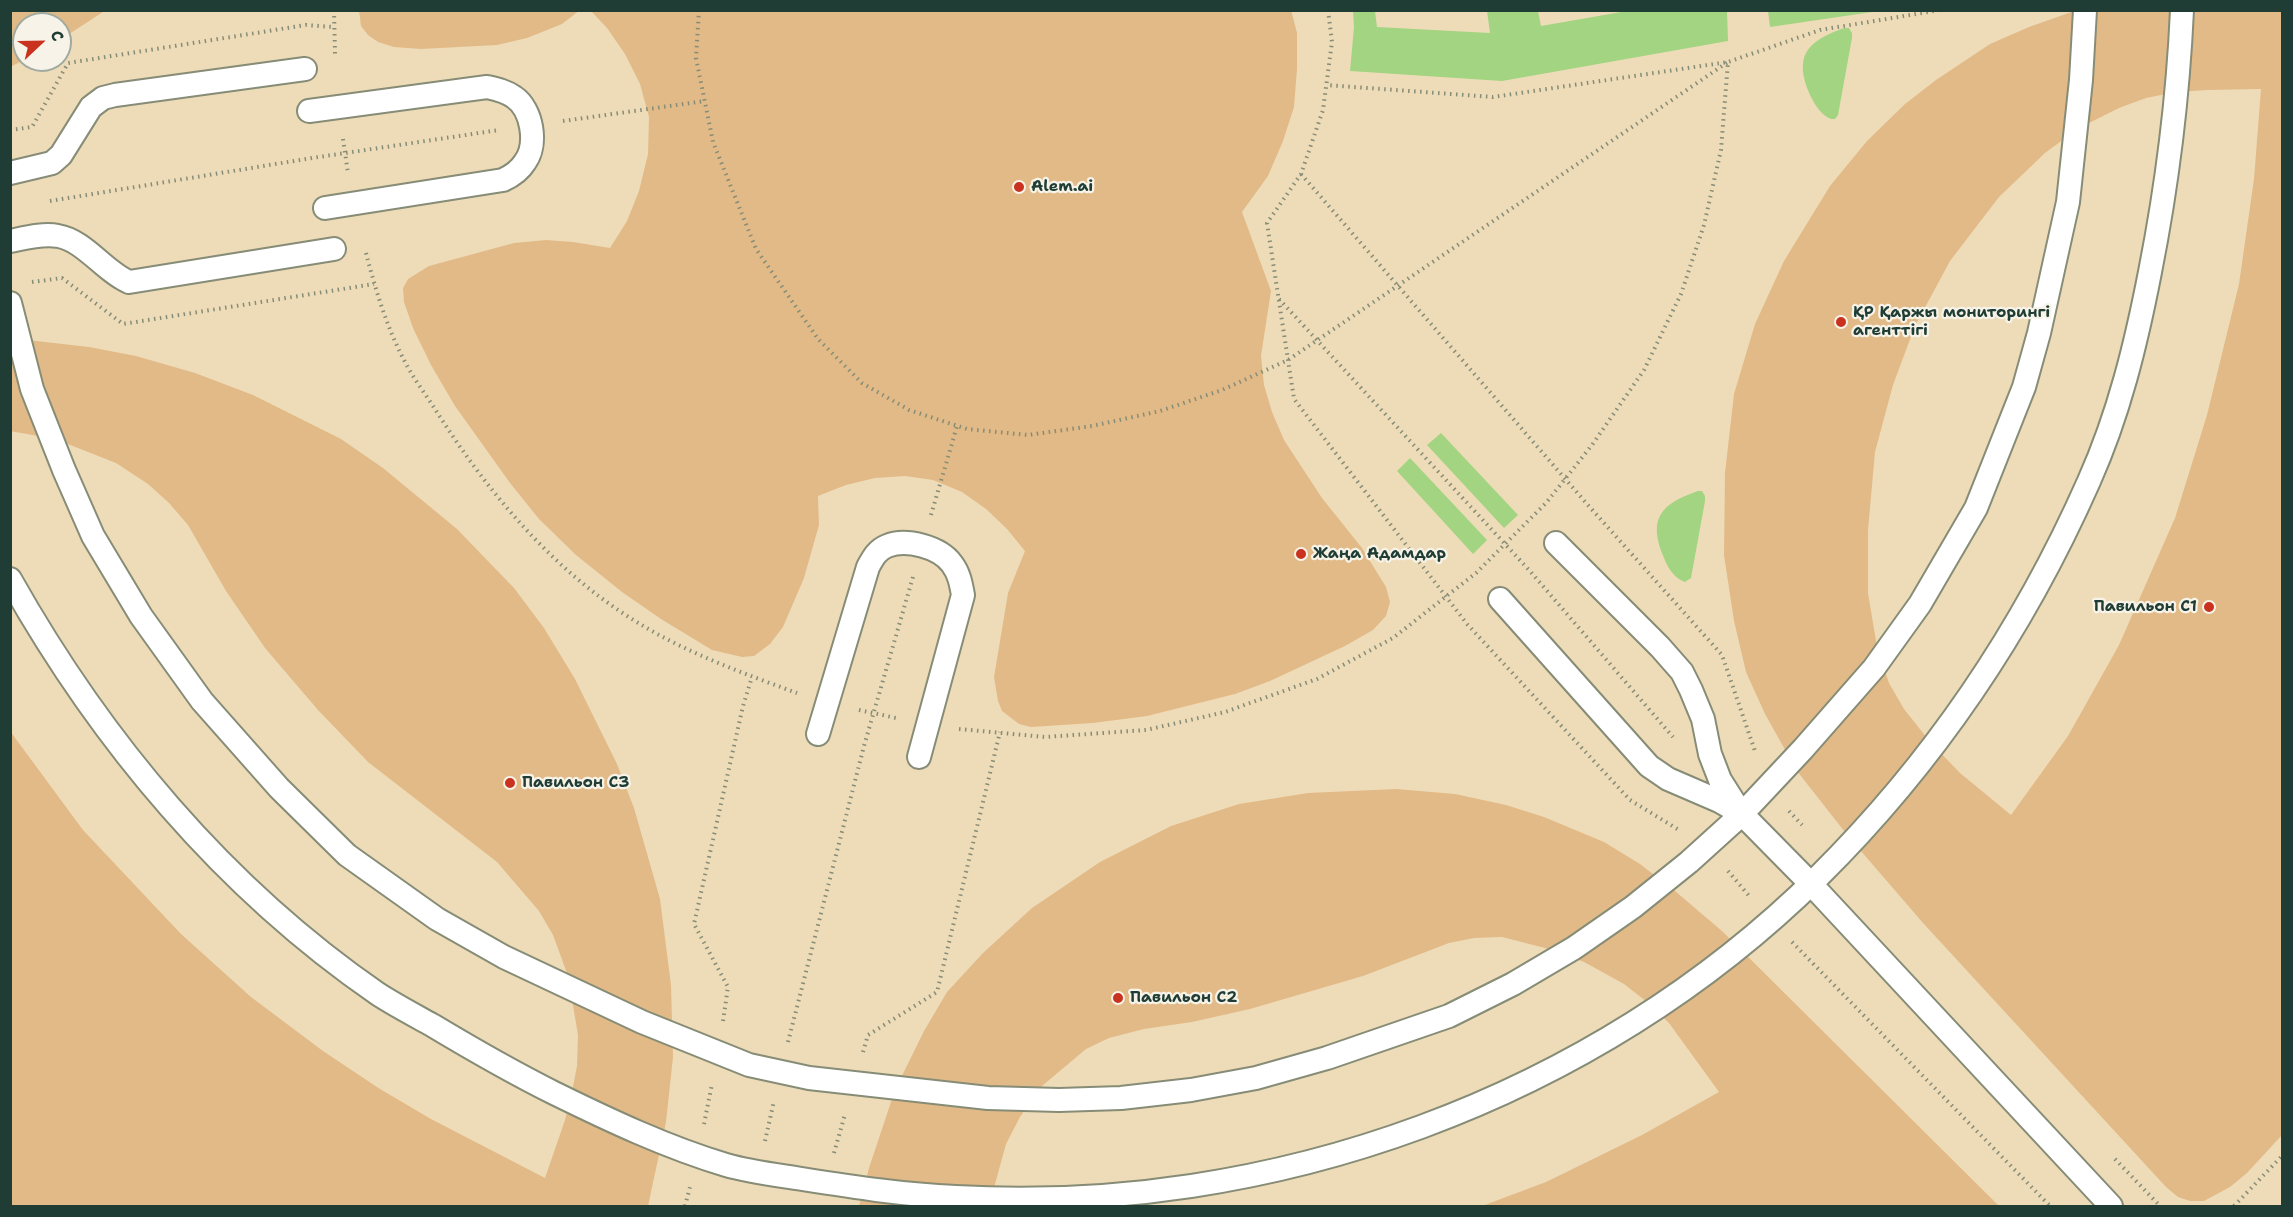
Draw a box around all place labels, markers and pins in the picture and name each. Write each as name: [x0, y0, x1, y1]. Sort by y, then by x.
place label: Alem.ai: [1031, 177, 1093, 197]
marker: Alem.ai: [1012, 180, 1026, 194]
place label: ҚР Қаржы мониторингі агенттігі: [1853, 303, 2050, 341]
marker: ҚР Қаржы мониторингі агенттігі: [1834, 315, 1848, 329]
place label: Жаңа Адамдар: [1313, 544, 1446, 564]
marker: Жаңа Адамдар: [1294, 547, 1308, 561]
place label: Павильон С1: [2094, 597, 2197, 617]
marker: Павильон С1: [2202, 600, 2216, 614]
place label: Павильон С3: [522, 773, 629, 793]
marker: Павильон С3: [503, 776, 517, 790]
place label: Павильон С2: [1130, 988, 1237, 1008]
marker: Павильон С2: [1111, 991, 1125, 1005]

